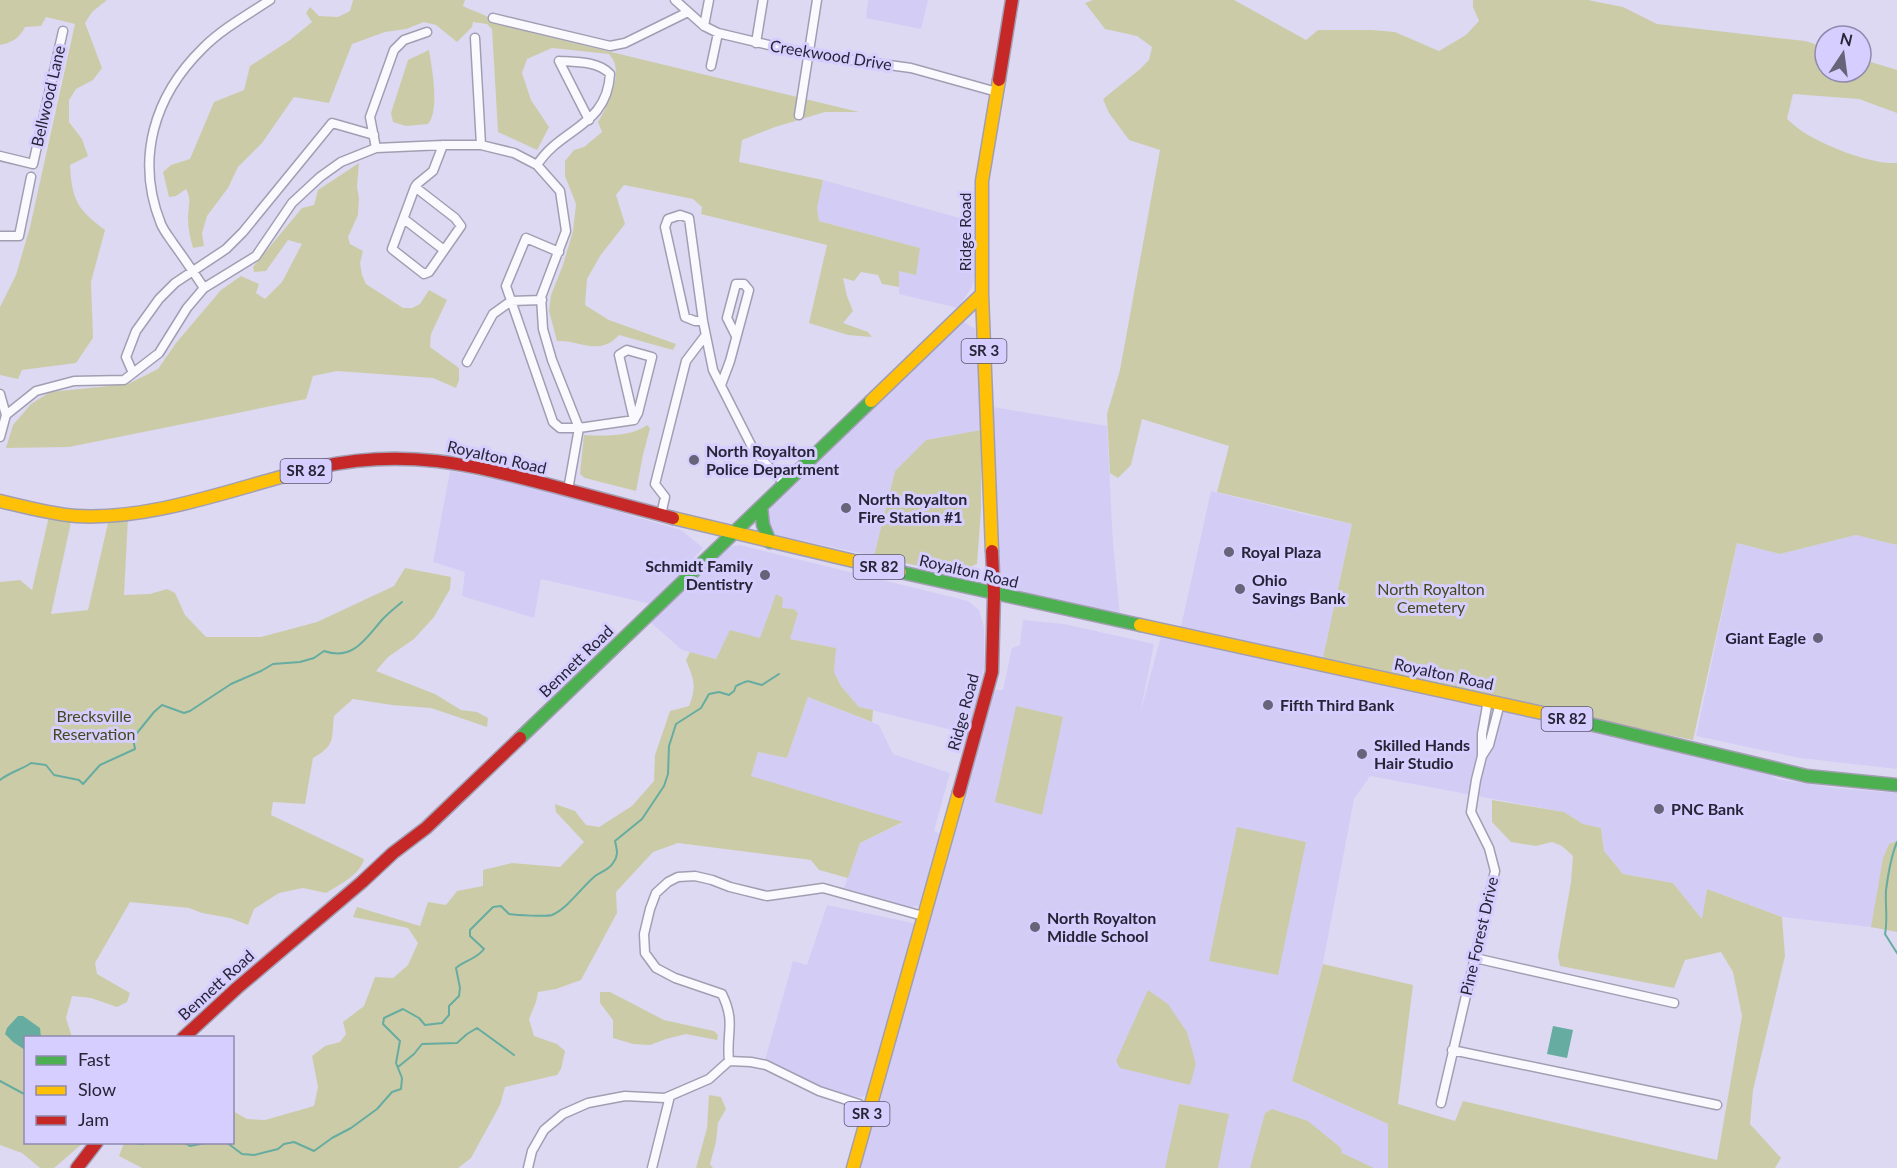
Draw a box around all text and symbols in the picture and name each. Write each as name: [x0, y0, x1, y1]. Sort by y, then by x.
north arrow: [1813, 24, 1873, 84]
text: N: [1838, 28, 1855, 50]
street label: Creekwood Drive: [769, 36, 893, 74]
street label: Bellwood Lane: [27, 43, 68, 148]
street label: Ridge Road: [955, 193, 974, 271]
road number: SR 3: [962, 339, 1006, 363]
street label: Royalton Road: [446, 436, 549, 477]
place label: North Royalton Police Department: [706, 441, 839, 478]
marker: North Royalton Police Department: [687, 453, 701, 467]
road number: SR 82: [280, 459, 332, 483]
place label: North Royalton Fire Station #1: [858, 489, 967, 526]
marker: North Royalton Fire Station #1: [839, 501, 853, 515]
place label: Royal Plaza: [1241, 542, 1321, 561]
marker: Royal Plaza: [1222, 545, 1236, 559]
street label: Royalton Road: [918, 550, 1021, 591]
road number: SR 82: [854, 555, 904, 579]
place label: Schmidt Family Dentistry: [645, 556, 754, 593]
marker: Schmidt Family Dentistry: [758, 568, 772, 582]
place label: Ohio Savings Bank: [1252, 570, 1346, 607]
park label: North Royalton Cemetery: [1377, 579, 1485, 616]
marker: Ohio Savings Bank: [1233, 582, 1247, 596]
street label: Bennett Road: [535, 621, 617, 701]
place label: Giant Eagle: [1725, 628, 1806, 647]
marker: Giant Eagle: [1811, 631, 1825, 645]
street label: Royalton Road: [1393, 654, 1496, 693]
street label: Ridge Road: [943, 671, 982, 752]
place label: Fifth Third Bank: [1280, 695, 1395, 714]
marker: Fifth Third Bank: [1261, 698, 1275, 712]
park label: Brecksville Reservation: [53, 706, 135, 743]
road number: SR 82: [1542, 707, 1592, 731]
place label: Skilled Hands Hair Studio: [1374, 735, 1470, 772]
marker: Skilled Hands Hair Studio: [1355, 747, 1369, 761]
place label: PNC Bank: [1671, 799, 1744, 818]
marker: PNC Bank: [1652, 802, 1666, 816]
street label: Pine Forest Drive: [1456, 875, 1501, 997]
place label: North Royalton Middle School: [1047, 908, 1156, 945]
marker: North Royalton Middle School: [1028, 920, 1042, 934]
street label: Bennett Road: [174, 946, 257, 1024]
legend: [24, 1036, 234, 1144]
text: Fast: [78, 1048, 111, 1070]
text: Slow: [78, 1078, 116, 1100]
road number: SR 3: [844, 1102, 890, 1126]
text: Jam: [78, 1108, 109, 1130]

